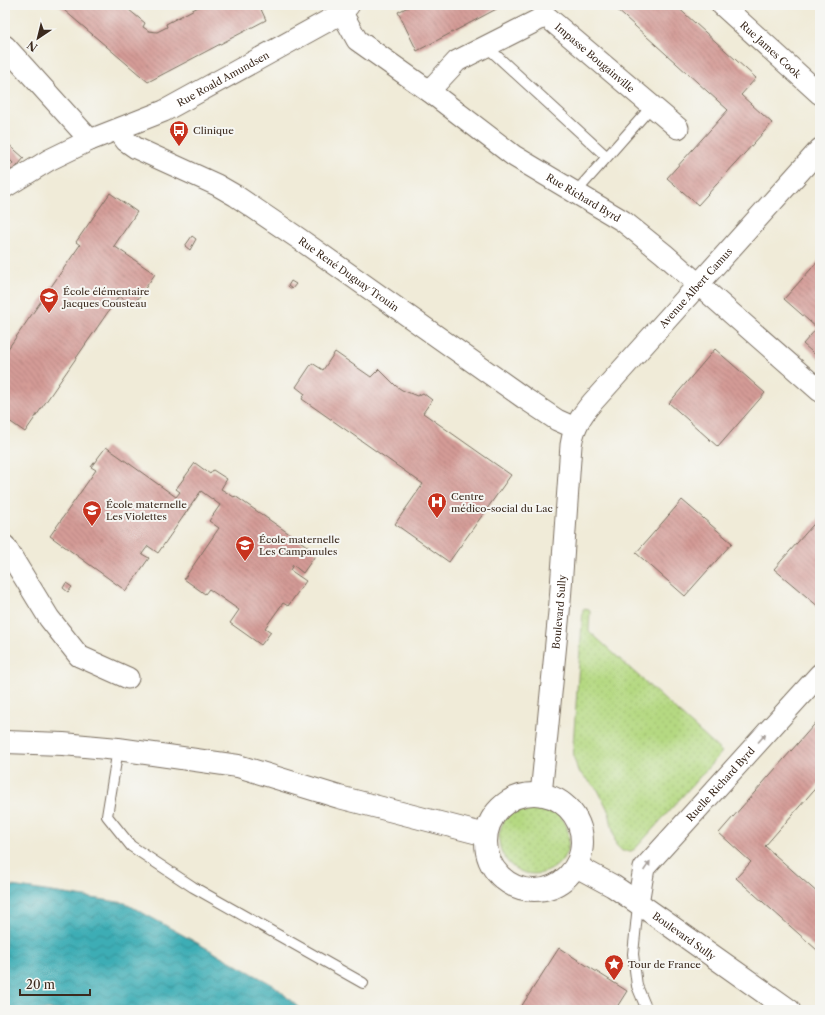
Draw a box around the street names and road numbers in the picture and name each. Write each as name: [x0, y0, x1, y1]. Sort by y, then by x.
street label: Rue James Cook: [738, 18, 805, 81]
street label: Impasse Bougainville: [552, 20, 638, 95]
street label: Rue Roald Amundsen: [175, 48, 272, 109]
street label: Rue Richard Byrd: [544, 170, 623, 225]
street label: Rue René Duguay Trouin: [296, 234, 402, 314]
street label: Avenue Albert Camus: [656, 245, 735, 331]
street label: Boulevard Sully: [549, 574, 568, 650]
street label: Ruelle Richard Byrd: [683, 744, 757, 824]
street label: Boulevard Sully: [650, 909, 719, 963]

